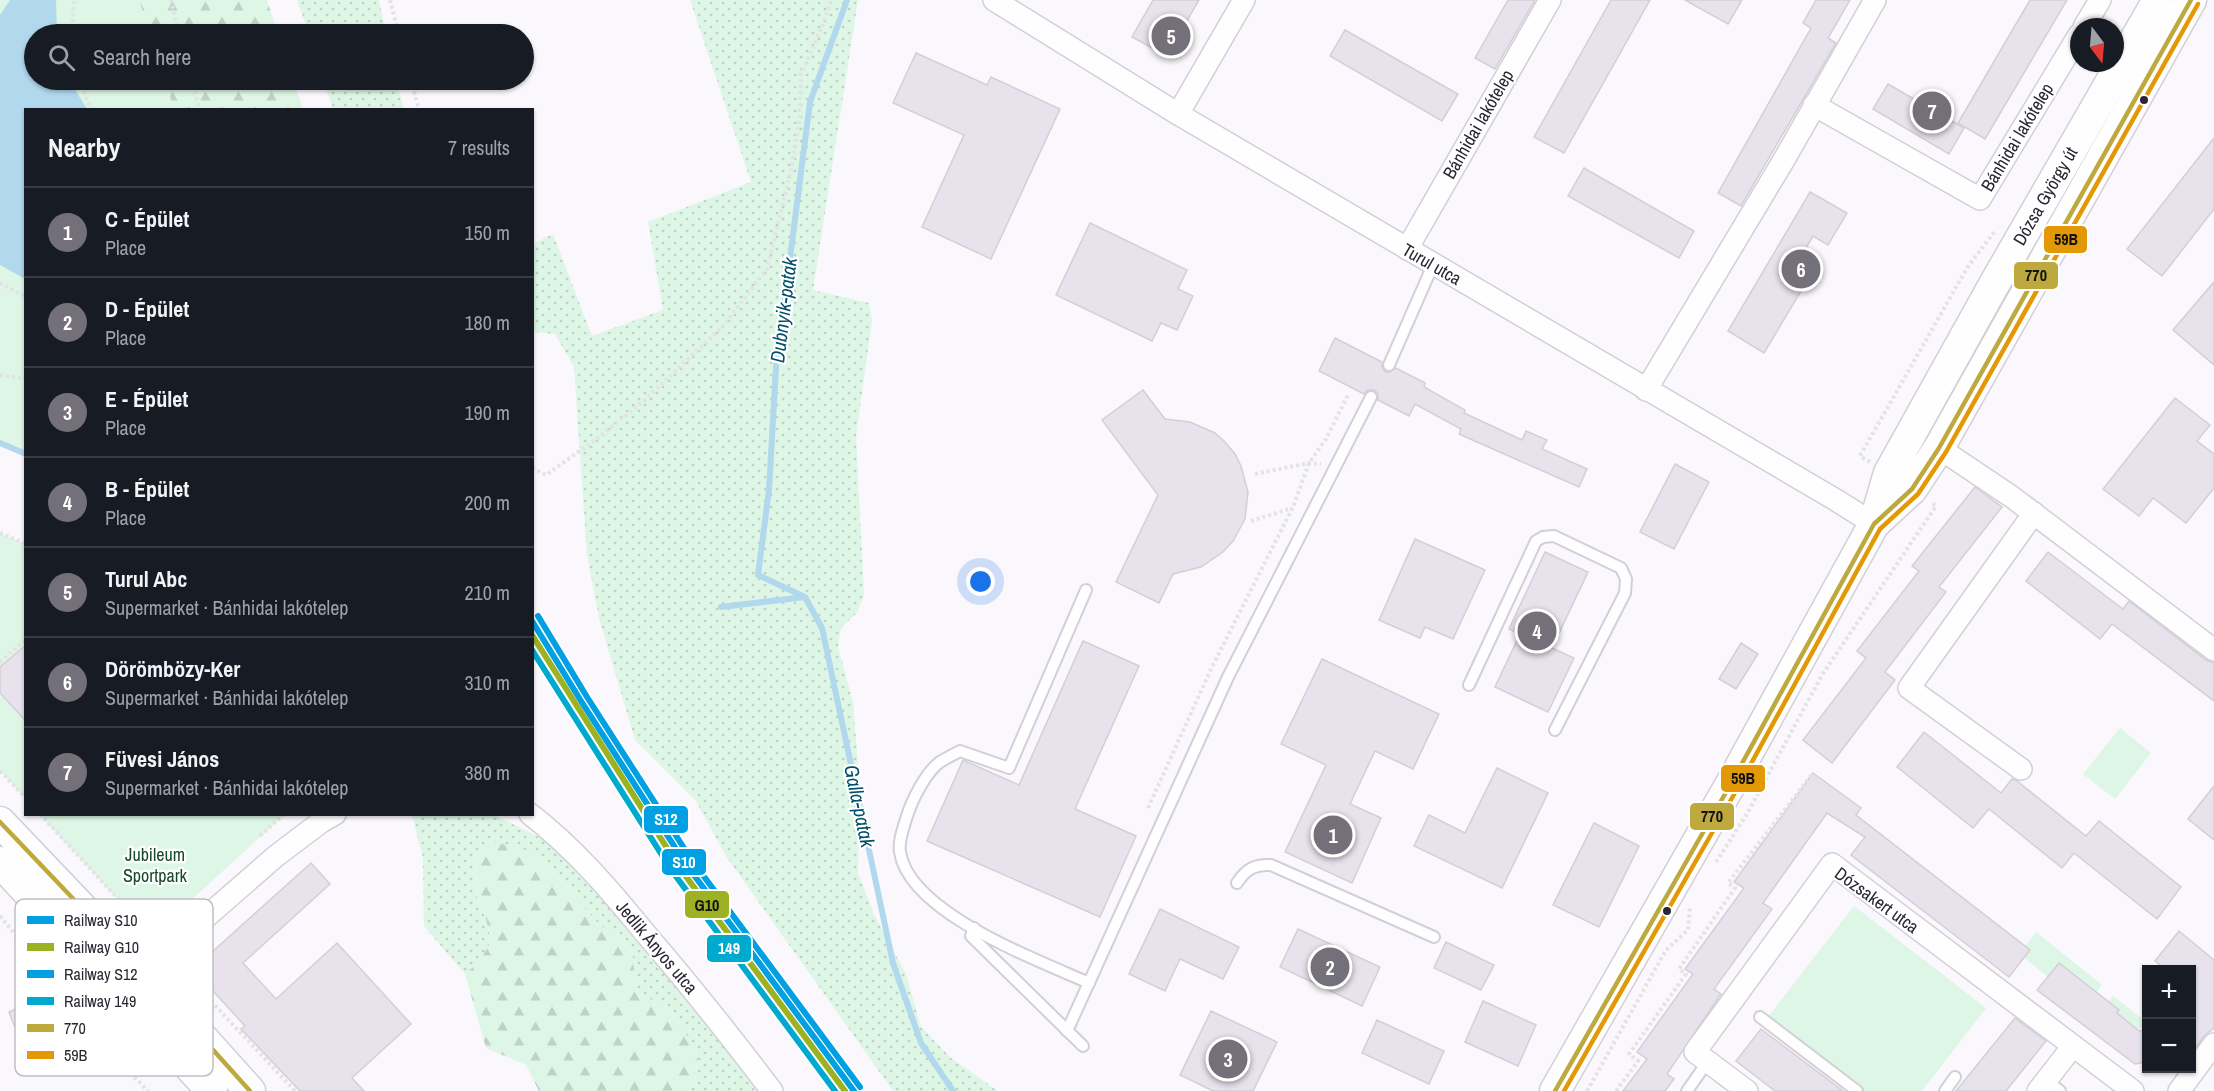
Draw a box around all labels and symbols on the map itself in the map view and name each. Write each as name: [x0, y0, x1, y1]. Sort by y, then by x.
pin: 5: [1152, 14, 1190, 58]
north arrow: [2070, 18, 2124, 72]
street label: Bánhidai lakótelep: [1437, 65, 1519, 183]
street label: Bánhidai lakótelep: [1975, 78, 2059, 196]
pin: 7: [1912, 88, 1952, 134]
unlabelled marker: [2138, 94, 2150, 106]
street label: Dózsa György út: [2007, 142, 2083, 250]
line badge: 59B: [2043, 225, 2088, 254]
text: 59B: [2054, 228, 2078, 250]
street label: Turul utca: [1398, 237, 1466, 291]
pin: 6: [1782, 246, 1820, 292]
water label: Dubnyik-patak: [763, 255, 803, 364]
line badge: 770: [2013, 261, 2059, 290]
text: 770: [2025, 264, 2047, 286]
your location: [966, 567, 995, 596]
pin: 4: [1518, 608, 1556, 654]
water label: Galla-patak: [838, 762, 882, 851]
line badge: 59B: [1720, 764, 1766, 793]
text: 59B: [1731, 767, 1755, 789]
line badge: 770: [1689, 802, 1735, 831]
line badge: S12: [643, 805, 689, 834]
text: 770: [1701, 805, 1723, 827]
text: S12: [654, 808, 678, 830]
pin: 1: [1314, 812, 1352, 858]
park label: Jubileum Sportpark: [123, 842, 188, 888]
line badge: S10: [661, 848, 707, 876]
text: S10: [672, 851, 696, 873]
street label: Dózsakert utca: [1830, 861, 1924, 939]
line badge: G10: [684, 890, 730, 919]
text: G10: [695, 894, 719, 916]
street label: Jedlik Ányos utca: [610, 895, 704, 999]
legend: [15, 899, 213, 1076]
unlabelled marker: [1661, 905, 1673, 917]
text: Railway S10: [64, 909, 138, 931]
line badge: 149: [706, 934, 752, 963]
text: Railway G10: [64, 936, 139, 958]
text: 149: [718, 937, 740, 959]
pin: 2: [1310, 944, 1350, 990]
text: Railway S12: [64, 963, 138, 985]
text: Railway 149: [64, 990, 136, 1012]
text: 770: [64, 1017, 86, 1039]
pin: 3: [1208, 1036, 1248, 1082]
text: 59B: [64, 1044, 88, 1066]

